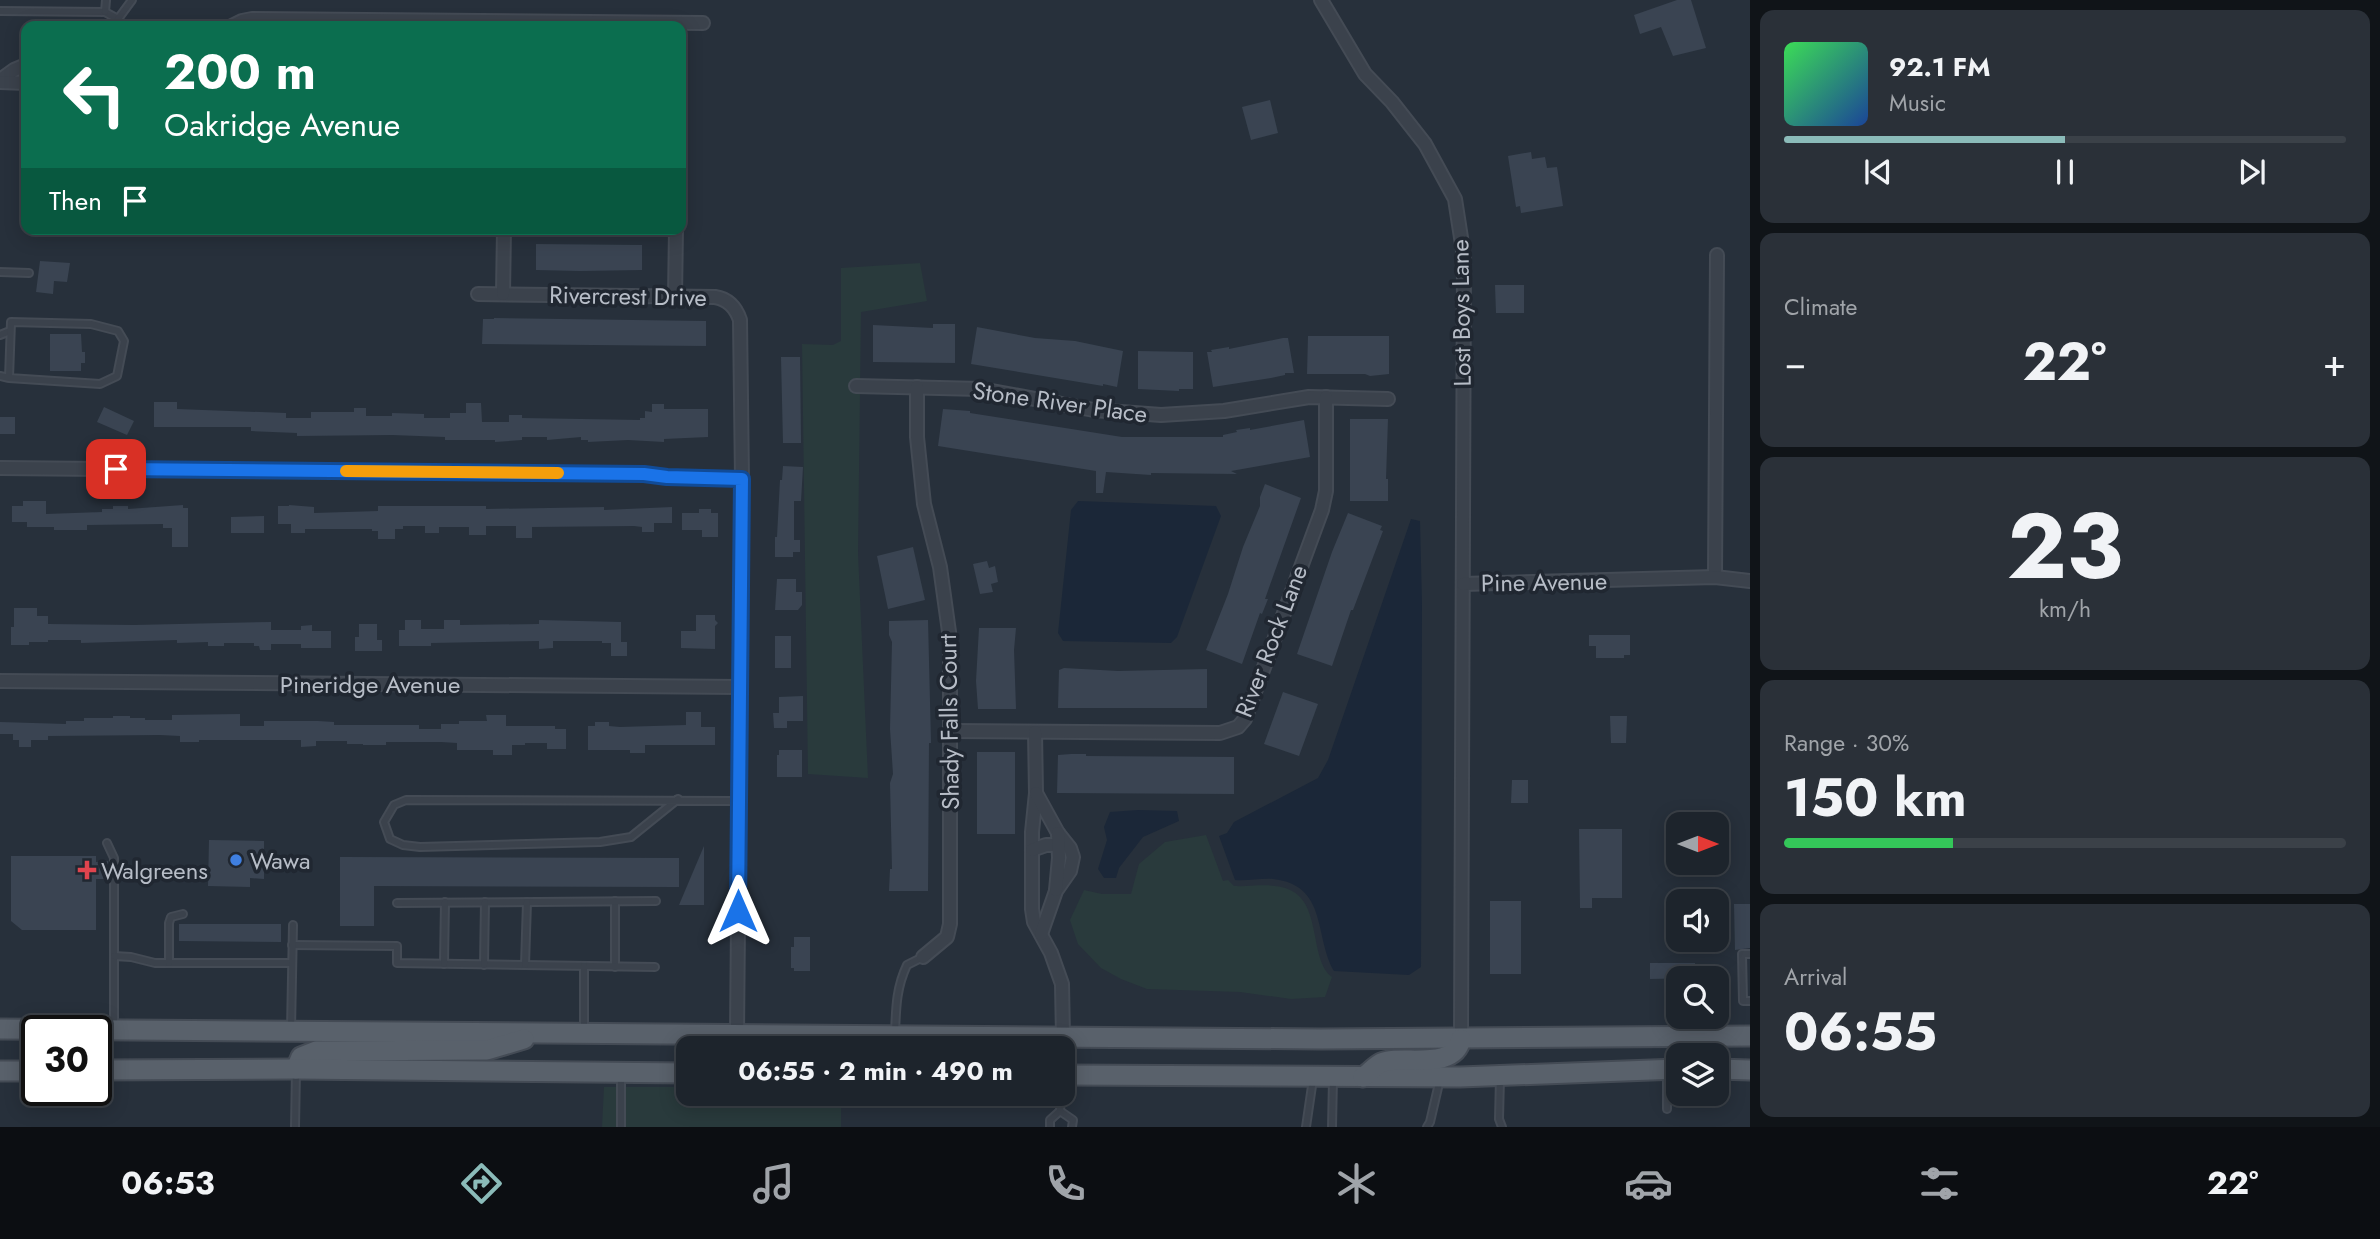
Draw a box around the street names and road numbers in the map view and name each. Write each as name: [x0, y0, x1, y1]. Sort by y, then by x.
street label: Lost Boys Lane: [1442, 239, 1480, 387]
street label: Rivercrest Drive: [549, 277, 707, 315]
street label: Stone River Place: [970, 372, 1150, 432]
street label: River Rock Lane: [1226, 560, 1316, 722]
street label: Pine Avenue: [1481, 563, 1607, 601]
street label: Shady Falls Court: [930, 634, 968, 810]
street label: Pineridge Avenue: [280, 667, 460, 702]

